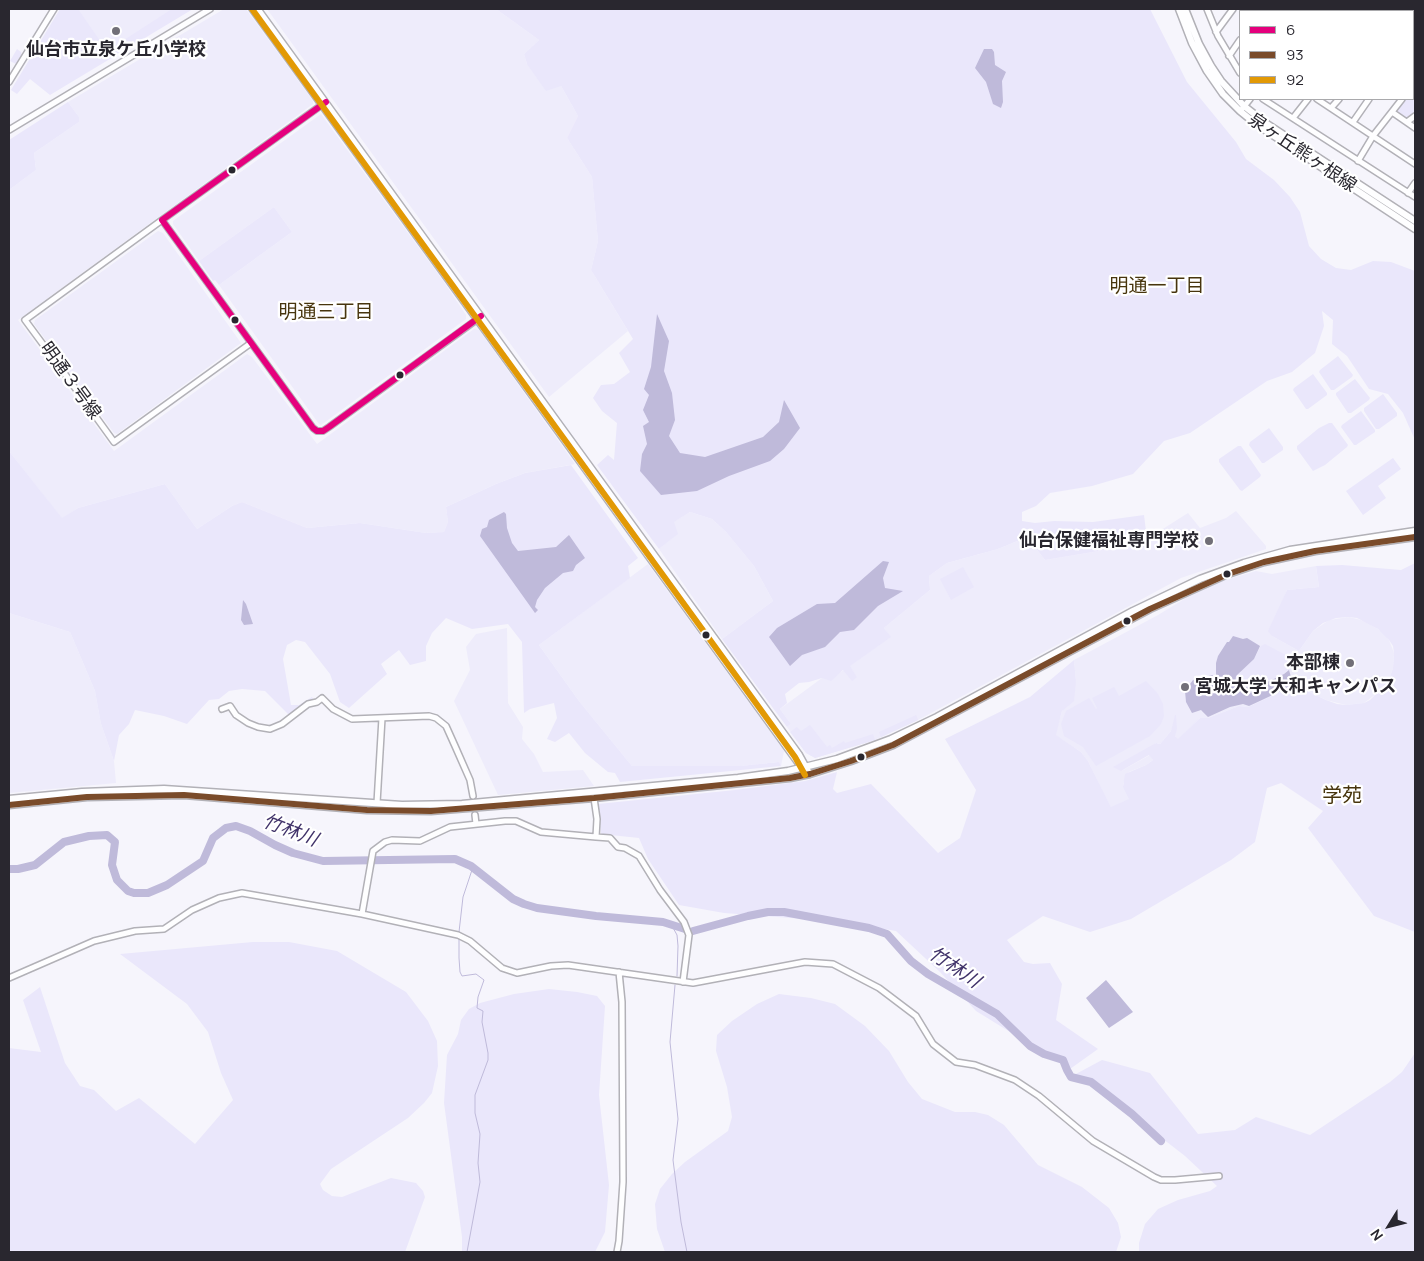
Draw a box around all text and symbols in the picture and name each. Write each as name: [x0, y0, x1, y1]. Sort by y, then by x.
legend: [1239, 10, 1414, 100]
text: 6: [1286, 19, 1295, 40]
marker: 仙台市立泉ケ丘小学校: [110, 25, 122, 37]
place label: 仙台市立泉ケ丘小学校: [26, 39, 206, 61]
text: 93: [1286, 44, 1304, 65]
text: 92: [1286, 69, 1304, 90]
street label: 泉ヶ丘熊ヶ根線: [1244, 109, 1360, 197]
unlabelled marker: [227, 165, 237, 175]
district label: 明通一丁目: [1110, 276, 1204, 298]
district label: 明通三丁目: [279, 302, 373, 324]
unlabelled marker: [230, 315, 240, 325]
street label: 明通３号線: [35, 338, 105, 424]
unlabelled marker: [395, 370, 405, 380]
place label: 仙台保健福祉専門学校: [1019, 530, 1199, 552]
marker: 仙台保健福祉専門学校: [1203, 535, 1215, 547]
unlabelled marker: [1222, 569, 1232, 579]
unlabelled marker: [1122, 616, 1132, 626]
unlabelled marker: [701, 630, 711, 640]
place label: 本部棟: [1286, 652, 1340, 674]
marker: 本部棟: [1344, 657, 1356, 669]
place label: 宮城大学 大和キャンパス: [1195, 676, 1397, 698]
marker: 宮城大学 大和キャンパス: [1179, 681, 1191, 693]
unlabelled marker: [856, 752, 866, 762]
district label: 学苑: [1322, 784, 1362, 808]
water label: 竹林川: [259, 810, 321, 852]
water label: 竹林川: [924, 943, 984, 993]
north arrow: [1364, 1201, 1414, 1251]
text: N: [1366, 1225, 1387, 1245]

